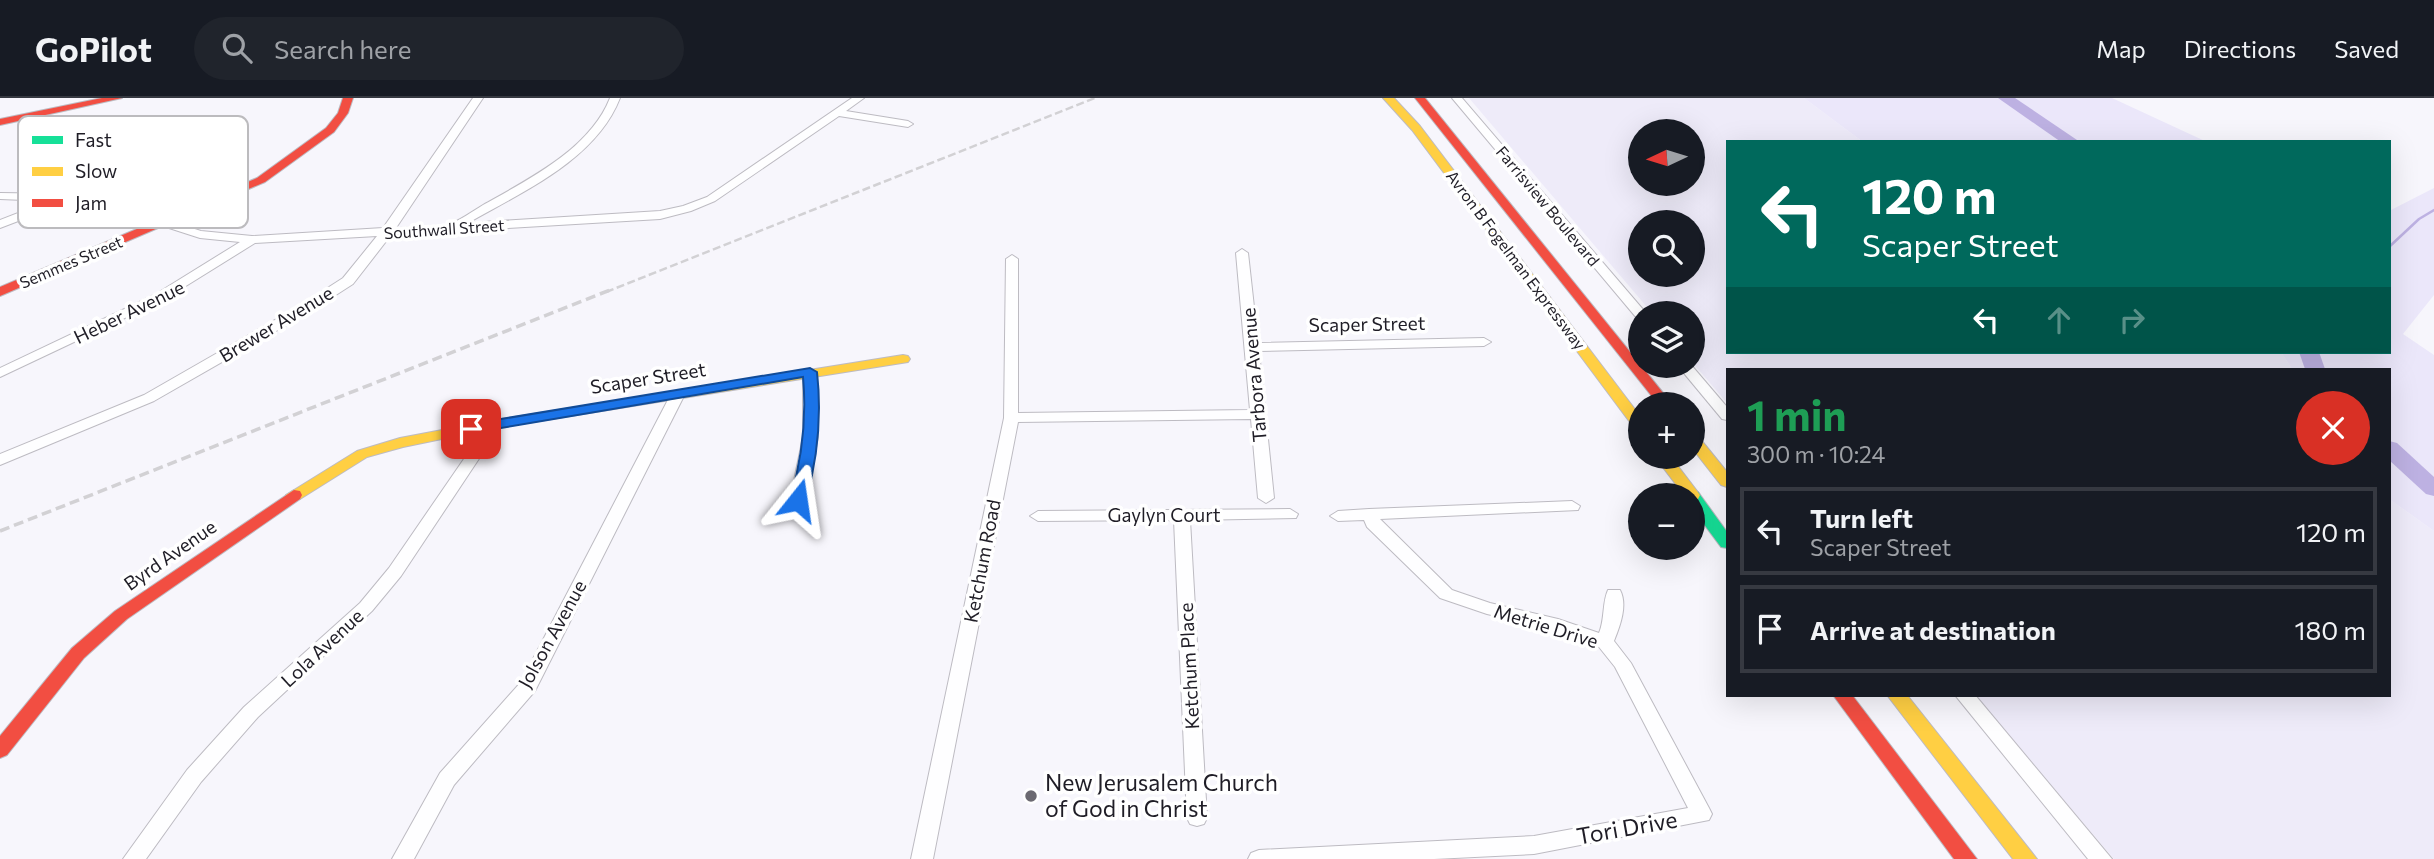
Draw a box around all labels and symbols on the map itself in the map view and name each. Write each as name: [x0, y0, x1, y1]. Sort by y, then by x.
legend: [18, 116, 248, 228]
north arrow: [1628, 119, 1704, 196]
text: Fast: [75, 128, 112, 151]
street label: Farrisview Boulevard: [1493, 142, 1604, 269]
text: Slow: [75, 159, 117, 182]
street label: Avron B Fogelman Expressway: [1443, 166, 1590, 353]
text: Jam: [75, 191, 107, 214]
street label: Southwall Street: [383, 215, 505, 242]
street label: Semmes Street: [17, 231, 125, 292]
street label: Heber Avenue: [70, 275, 188, 348]
street label: Brewer Avenue: [215, 281, 337, 367]
street label: Tarbora Avenue: [1236, 307, 1271, 443]
street label: Scaper Street: [1308, 311, 1426, 336]
street label: Scaper Street: [589, 357, 708, 398]
pin: [441, 399, 501, 459]
position arrow: [761, 463, 835, 537]
street label: Ketchum Road: [958, 497, 1005, 624]
street label: Gaylyn Court: [1107, 503, 1221, 526]
street label: Byrd Avenue: [119, 514, 220, 595]
street label: Jolson Avenue: [513, 576, 591, 692]
street label: Metrie Drive: [1491, 599, 1601, 652]
street label: Ketchum Place: [1174, 602, 1203, 730]
street label: Lola Avenue: [276, 604, 368, 692]
place label: New Jerusalem Church of God in Christ: [1045, 768, 1278, 822]
marker: New Jerusalem Church of God in Christ: [1023, 788, 1039, 804]
street label: Tori Drive: [1574, 804, 1679, 850]

